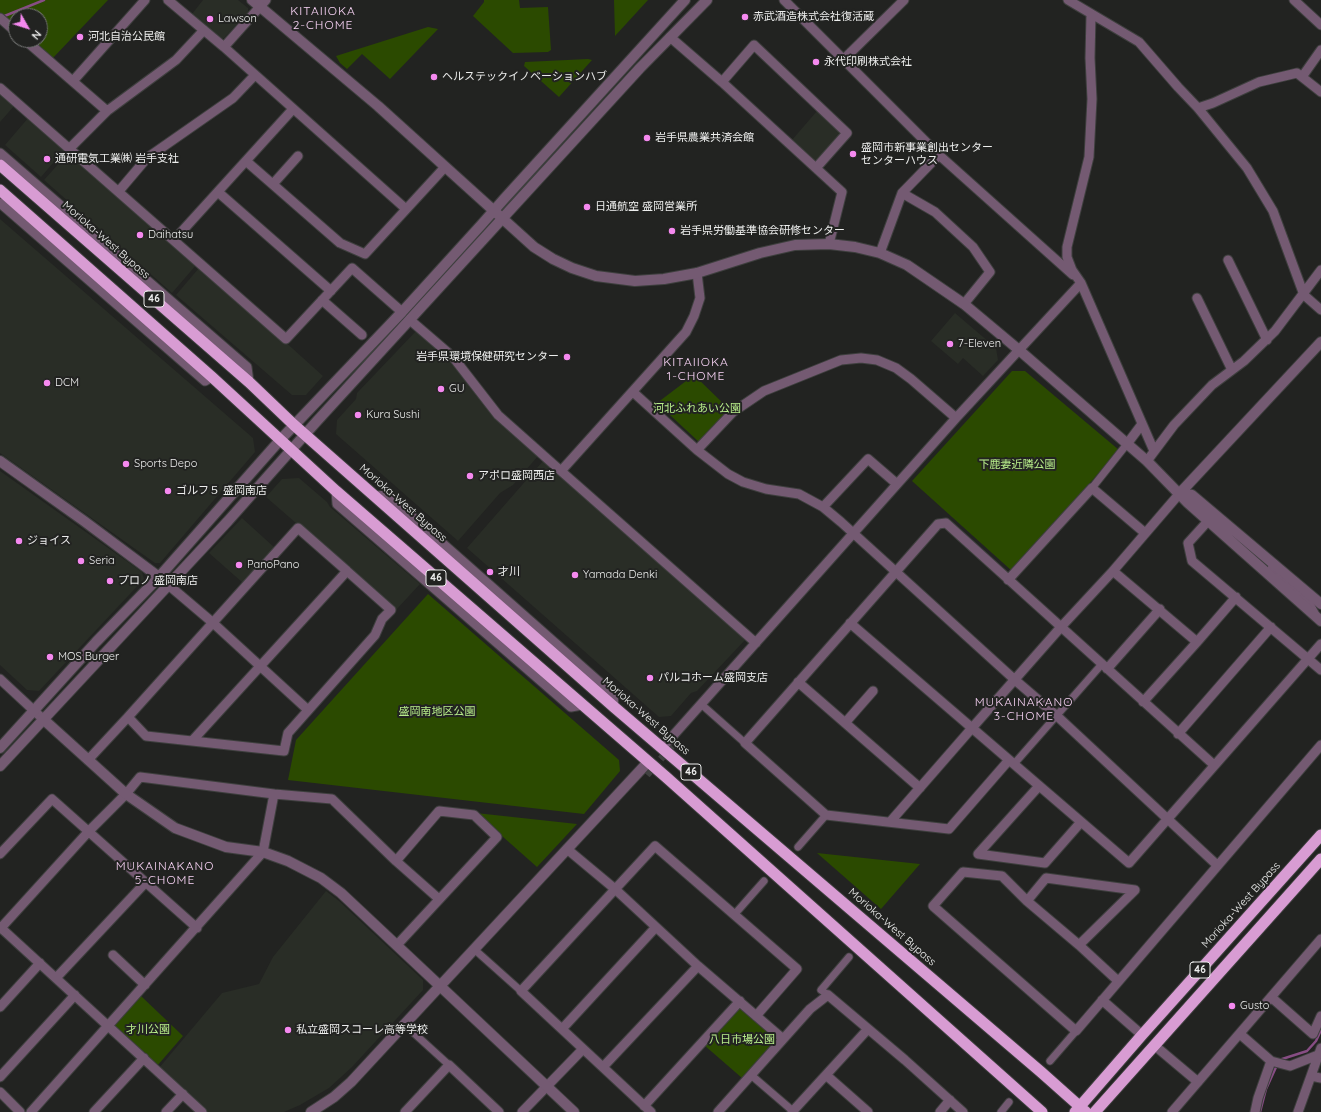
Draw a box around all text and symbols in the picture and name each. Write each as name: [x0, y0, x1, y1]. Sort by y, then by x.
district label: KITAIIOKA 2-CHOME: [290, 4, 356, 32]
north arrow: [8, 8, 48, 48]
place label: 赤武酒造株式会社復活蔵: [753, 10, 874, 24]
place label: Lawson: [218, 12, 257, 26]
marker: 赤武酒造株式会社復活蔵: [740, 12, 750, 22]
marker: Lawson: [205, 14, 215, 24]
text: N: [29, 27, 45, 42]
place label: 河北自治公民館: [88, 30, 165, 44]
marker: 河北自治公民館: [75, 32, 85, 42]
place label: 永代印刷株式会社: [824, 55, 912, 69]
marker: 永代印刷株式会社: [811, 57, 821, 67]
place label: ヘルステックイノベーションハブ: [442, 70, 607, 84]
marker: ヘルステックイノベーションハブ: [429, 72, 439, 82]
place label: 岩手県農業共済会館: [655, 131, 754, 145]
marker: 岩手県農業共済会館: [642, 133, 652, 143]
place label: 盛岡市新事業創出センター センターハウス: [861, 141, 993, 167]
marker: 盛岡市新事業創出センター センターハウス: [848, 149, 858, 159]
place label: 通研電気工業㈱ 岩手支社: [55, 152, 179, 166]
marker: 通研電気工業㈱ 岩手支社: [42, 154, 52, 164]
street label: Morioka-West Bypass: [60, 198, 152, 282]
place label: 日通航空 盛岡営業所: [595, 200, 697, 214]
marker: 日通航空 盛岡営業所: [582, 202, 592, 212]
place label: 岩手県労働基準協会研修センター: [680, 224, 845, 238]
marker: 岩手県労働基準協会研修センター: [667, 226, 677, 236]
place label: Daihatsu: [148, 228, 193, 242]
marker: Daihatsu: [135, 230, 145, 240]
road number: 46: [144, 291, 164, 307]
place label: 7-Eleven: [958, 337, 1001, 351]
marker: 7-Eleven: [945, 339, 955, 349]
place label: 岩手県環境保健研究センター: [416, 350, 559, 364]
marker: 岩手県環境保健研究センター: [562, 352, 572, 362]
district label: KITAIIOKA 1-CHOME: [663, 355, 729, 383]
place label: DCM: [55, 376, 79, 390]
marker: DCM: [42, 378, 52, 388]
place label: GU: [449, 382, 464, 396]
marker: GU: [436, 384, 446, 394]
park label: 河北ふれあい公園: [653, 402, 741, 416]
place label: Kura Sushi: [366, 408, 420, 422]
marker: Kura Sushi: [353, 410, 363, 420]
place label: Sports Depo: [134, 457, 197, 471]
park label: 下鹿妻近隣公園: [979, 458, 1055, 472]
marker: Sports Depo: [121, 459, 131, 469]
street label: Morioka-West Bypass: [357, 461, 449, 545]
place label: アポロ盛岡西店: [478, 469, 555, 483]
marker: アポロ盛岡西店: [465, 471, 475, 481]
place label: ゴルフ５ 盛岡南店: [176, 484, 267, 498]
marker: ゴルフ５ 盛岡南店: [163, 486, 173, 496]
place label: ジョイス: [27, 534, 71, 548]
marker: ジョイス: [14, 536, 24, 546]
place label: Seria: [89, 554, 115, 568]
marker: Seria: [76, 556, 86, 566]
place label: PanoPano: [247, 558, 299, 572]
marker: PanoPano: [234, 560, 244, 570]
place label: 才川: [498, 565, 520, 579]
marker: 才川: [485, 567, 495, 577]
place label: Yamada Denki: [583, 568, 657, 582]
road number: 46: [426, 570, 446, 586]
marker: Yamada Denki: [570, 570, 580, 580]
place label: プロノ 盛岡南店: [118, 574, 198, 588]
marker: プロノ 盛岡南店: [105, 576, 115, 586]
place label: MOS Burger: [58, 650, 119, 664]
marker: MOS Burger: [45, 652, 55, 662]
place label: パルコホーム盛岡支店: [658, 671, 768, 685]
marker: パルコホーム盛岡支店: [645, 673, 655, 683]
street label: Morioka-West Bypass: [600, 674, 692, 758]
district label: MUKAINAKANO 3-CHOME: [975, 695, 1073, 723]
park label: 盛岡南地区公園: [399, 705, 475, 719]
road number: 46: [681, 764, 701, 780]
district label: MUKAINAKANO 5-CHOME: [116, 859, 214, 887]
street label: Morioka-West Bypass: [1199, 859, 1283, 951]
street label: Morioka-West Bypass: [846, 885, 938, 969]
road number: 46: [1190, 962, 1210, 978]
place label: Gusto: [1240, 999, 1269, 1013]
marker: Gusto: [1227, 1001, 1237, 1011]
park label: 才川公園: [126, 1023, 170, 1037]
place label: 私立盛岡スコーレ高等学校: [296, 1023, 428, 1037]
marker: 私立盛岡スコーレ高等学校: [283, 1025, 293, 1035]
park label: 八日市場公園: [709, 1033, 775, 1047]

